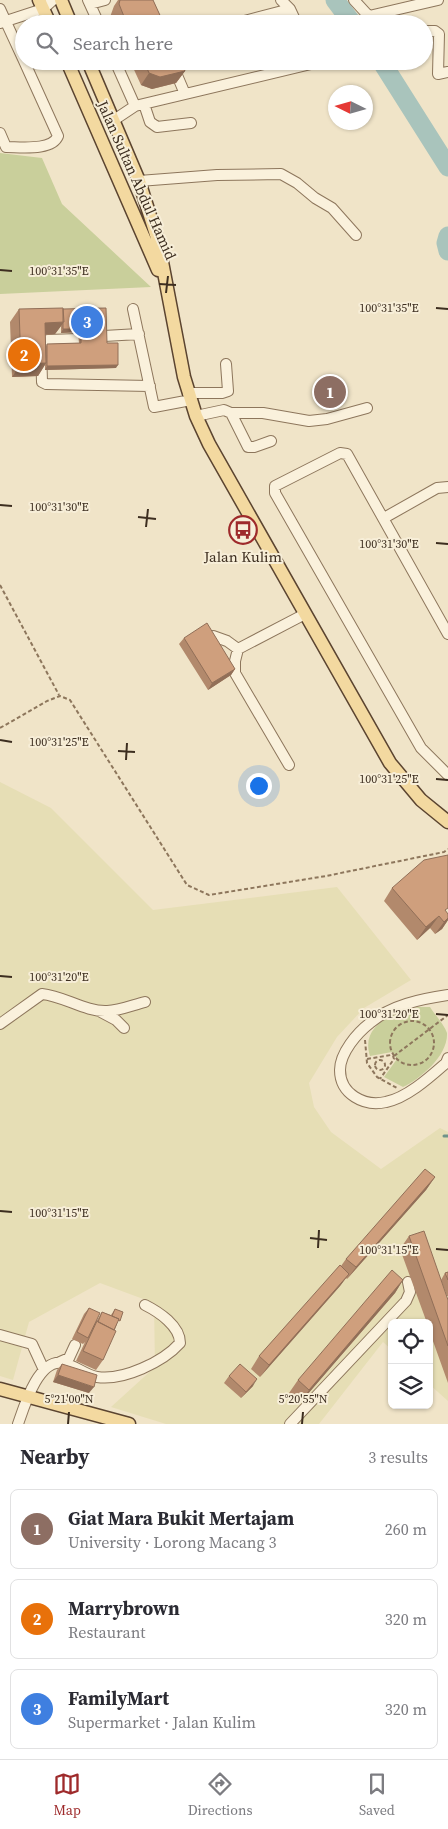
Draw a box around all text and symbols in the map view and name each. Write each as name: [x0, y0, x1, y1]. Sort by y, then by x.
search box: [15, 15, 433, 70]
icon: search: [33, 29, 61, 57]
text: Search here: [73, 30, 173, 56]
north arrow: [328, 85, 373, 130]
street label: Jalan Sultan Abdul Hamid: [92, 96, 182, 263]
text: 100°31'35"E: [29, 263, 89, 279]
text: 100°31'35"E: [359, 300, 419, 316]
pin: 3: [71, 303, 103, 341]
pin: 2: [8, 336, 40, 374]
pin: 1: [314, 373, 346, 411]
text: 100°31'30"E: [29, 499, 89, 515]
bus stop icon: Jalan Kulim: [228, 515, 258, 545]
text: 100°31'30"E: [359, 536, 419, 552]
place label: Jalan Kulim: [203, 546, 283, 567]
text: 100°31'25"E: [29, 734, 89, 750]
text: 100°31'25"E: [359, 771, 419, 787]
your location: [246, 773, 272, 799]
text: 100°31'20"E: [29, 969, 89, 985]
text: 100°31'20"E: [359, 1006, 419, 1022]
text: 100°31'15"E: [29, 1205, 89, 1221]
text: 100°31'15"E: [359, 1242, 419, 1258]
map controls: [388, 1319, 433, 1409]
button: locate: [388, 1319, 433, 1364]
button: layers: [388, 1364, 433, 1409]
text: 5°21'00"N: [44, 1391, 94, 1407]
text: 5°20'55"N: [278, 1391, 328, 1407]
text: Nearby: [20, 1442, 90, 1471]
text: 3 results: [368, 1446, 428, 1468]
text: Giat Mara Bukit Mertajam: [68, 1505, 294, 1531]
text: 1: [33, 1518, 41, 1540]
text: 260 m: [385, 1518, 427, 1540]
text: University · Lorong Macang 3: [68, 1531, 277, 1553]
text: Marrybrown: [68, 1595, 180, 1621]
text: 2: [33, 1608, 41, 1630]
text: 320 m: [385, 1608, 427, 1630]
text: Restaurant: [68, 1621, 146, 1643]
text: FamilyMart: [68, 1685, 169, 1711]
text: 3: [33, 1698, 41, 1720]
text: 320 m: [385, 1698, 427, 1720]
text: Supermarket · Jalan Kulim: [68, 1711, 256, 1733]
tab: Map: [53, 1770, 81, 1820]
tab: Directions: [188, 1770, 252, 1820]
tab: Saved: [359, 1770, 395, 1820]

